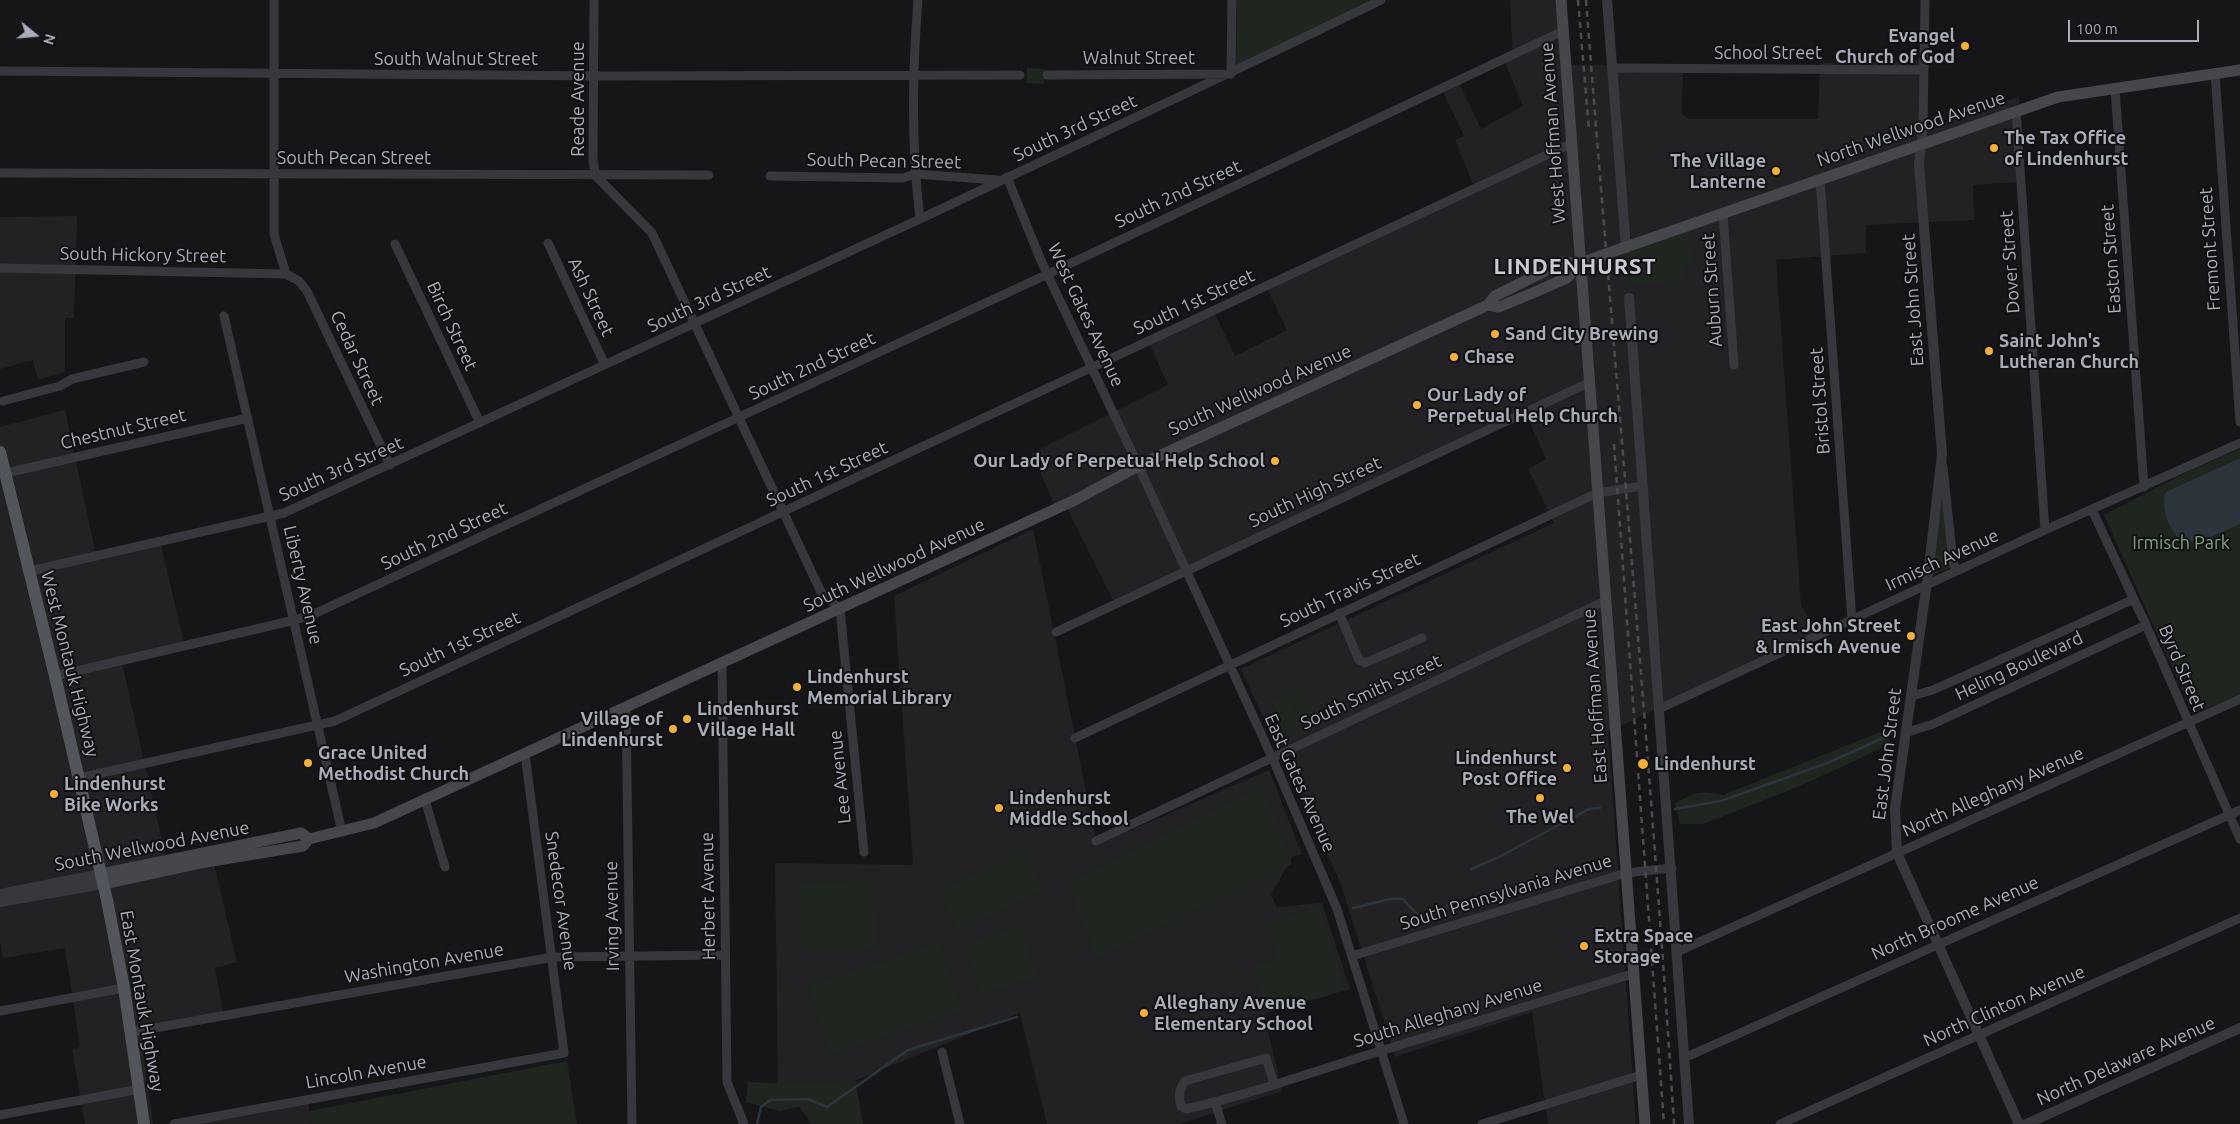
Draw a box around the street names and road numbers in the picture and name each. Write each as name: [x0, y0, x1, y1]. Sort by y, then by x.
street label: Reade Avenue: [567, 41, 589, 157]
street label: West Hoffman Avenue: [1536, 41, 1570, 225]
street label: School Street: [1714, 42, 1822, 64]
street label: Walnut Street: [1083, 47, 1195, 69]
street label: South Walnut Street: [374, 48, 538, 70]
street label: North Wellwood Avenue: [1814, 87, 2008, 171]
street label: South 3rd Street: [1010, 90, 1140, 166]
street label: South Pecan Street: [277, 147, 431, 169]
street label: South Pecan Street: [807, 149, 961, 173]
street label: South 2nd Street: [1111, 155, 1245, 233]
street label: Fremont Street: [2195, 187, 2225, 311]
street label: Easton Street: [2096, 204, 2126, 314]
street label: Dover Street: [1996, 210, 2024, 314]
street label: Auburn Street: [1697, 232, 1727, 348]
street label: East John Street: [1898, 233, 1928, 367]
street label: West Gates Avenue: [1043, 240, 1129, 390]
street label: South Hickory Street: [60, 243, 226, 267]
street label: Ash Street: [563, 254, 619, 340]
street label: South 3rd Street: [644, 261, 774, 337]
street label: South 1st Street: [1130, 265, 1258, 339]
street label: Birch Street: [422, 278, 482, 374]
street label: Cedar Street: [326, 307, 388, 409]
street label: South 2nd Street: [745, 327, 879, 405]
street label: South Wellwood Avenue: [1165, 340, 1355, 440]
street label: Bristol Street: [1805, 347, 1835, 455]
street label: Chestnut Street: [58, 404, 188, 454]
street label: South 3rd Street: [276, 432, 406, 506]
street label: South 1st Street: [763, 437, 891, 511]
street label: South High Street: [1245, 452, 1385, 532]
street label: South 2nd Street: [377, 497, 511, 575]
street label: South Wellwood Avenue: [800, 513, 988, 617]
street label: Liberty Avenue: [279, 523, 327, 647]
street label: Irmisch Avenue: [1882, 524, 2002, 596]
street label: South Travis Street: [1276, 548, 1424, 632]
street label: West Montauk Highway: [36, 569, 104, 759]
street label: South 1st Street: [396, 607, 524, 681]
street label: East Hoffman Avenue: [1578, 608, 1612, 784]
street label: Byrd Street: [2154, 622, 2210, 714]
street label: Heling Boulevard: [1952, 627, 2086, 705]
street label: South Smith Street: [1297, 650, 1445, 734]
street label: East John Street: [1868, 687, 1906, 821]
street label: East Gates Avenue: [1260, 711, 1340, 855]
street label: Lee Avenue: [824, 729, 856, 825]
street label: North Alleghany Avenue: [1899, 742, 2087, 842]
street label: South Wellwood Avenue: [53, 817, 251, 875]
street label: Snedecor Avenue: [541, 830, 581, 972]
street label: Herbert Avenue: [696, 832, 720, 960]
street label: South Pennsylvania Avenue: [1397, 849, 1615, 935]
street label: Irving Avenue: [600, 861, 624, 971]
street label: North Broome Avenue: [1868, 871, 2042, 965]
street label: East Montauk Highway: [115, 909, 169, 1093]
street label: Washington Avenue: [343, 938, 505, 988]
street label: North Clinton Avenue: [1920, 961, 2088, 1051]
street label: South Alleghany Avenue: [1351, 974, 1545, 1052]
street label: North Delaware Avenue: [2033, 1012, 2219, 1110]
street label: Lincoln Avenue: [304, 1051, 428, 1093]

